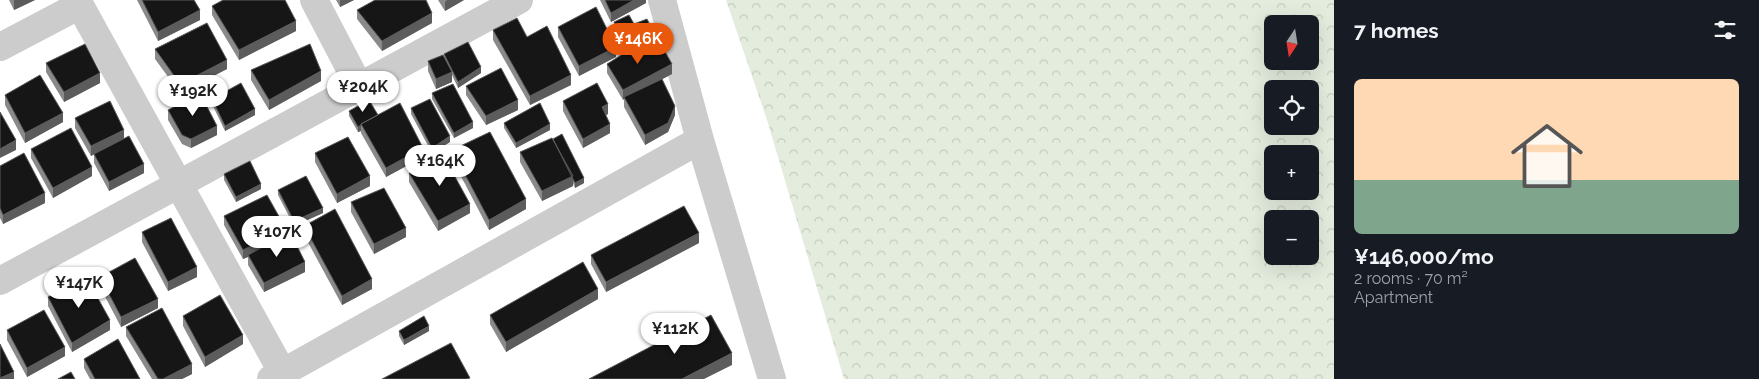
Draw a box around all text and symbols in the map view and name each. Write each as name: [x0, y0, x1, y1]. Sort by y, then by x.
north arrow: [1264, 15, 1319, 70]
map controls: [1264, 15, 1319, 265]
icon: filters: [1711, 16, 1739, 44]
text: 7 homes: [1354, 18, 1439, 43]
pin: ¥146K: [603, 22, 673, 65]
text: ¥146K: [614, 29, 662, 48]
pin: ¥204K: [328, 70, 398, 113]
pin: ¥192K: [158, 74, 228, 117]
text: ¥204K: [338, 77, 388, 96]
button: locate: [1264, 80, 1319, 135]
text: ¥192K: [169, 81, 217, 100]
icon: home: [1502, 111, 1592, 201]
pin: ¥164K: [405, 144, 475, 187]
button: +: [1264, 145, 1319, 200]
text: ¥164K: [416, 151, 464, 170]
button: −: [1264, 210, 1319, 265]
pin: ¥107K: [242, 216, 312, 258]
text: ¥107K: [253, 222, 301, 241]
text: ¥146,000/mo: [1354, 244, 1494, 269]
pin: ¥147K: [44, 266, 114, 309]
text: 2 rooms · 70 m²: [1354, 269, 1468, 288]
text: ¥147K: [55, 273, 103, 292]
text: Apartment: [1354, 288, 1433, 307]
pin: ¥112K: [640, 312, 710, 355]
text: ¥112K: [652, 319, 698, 338]

